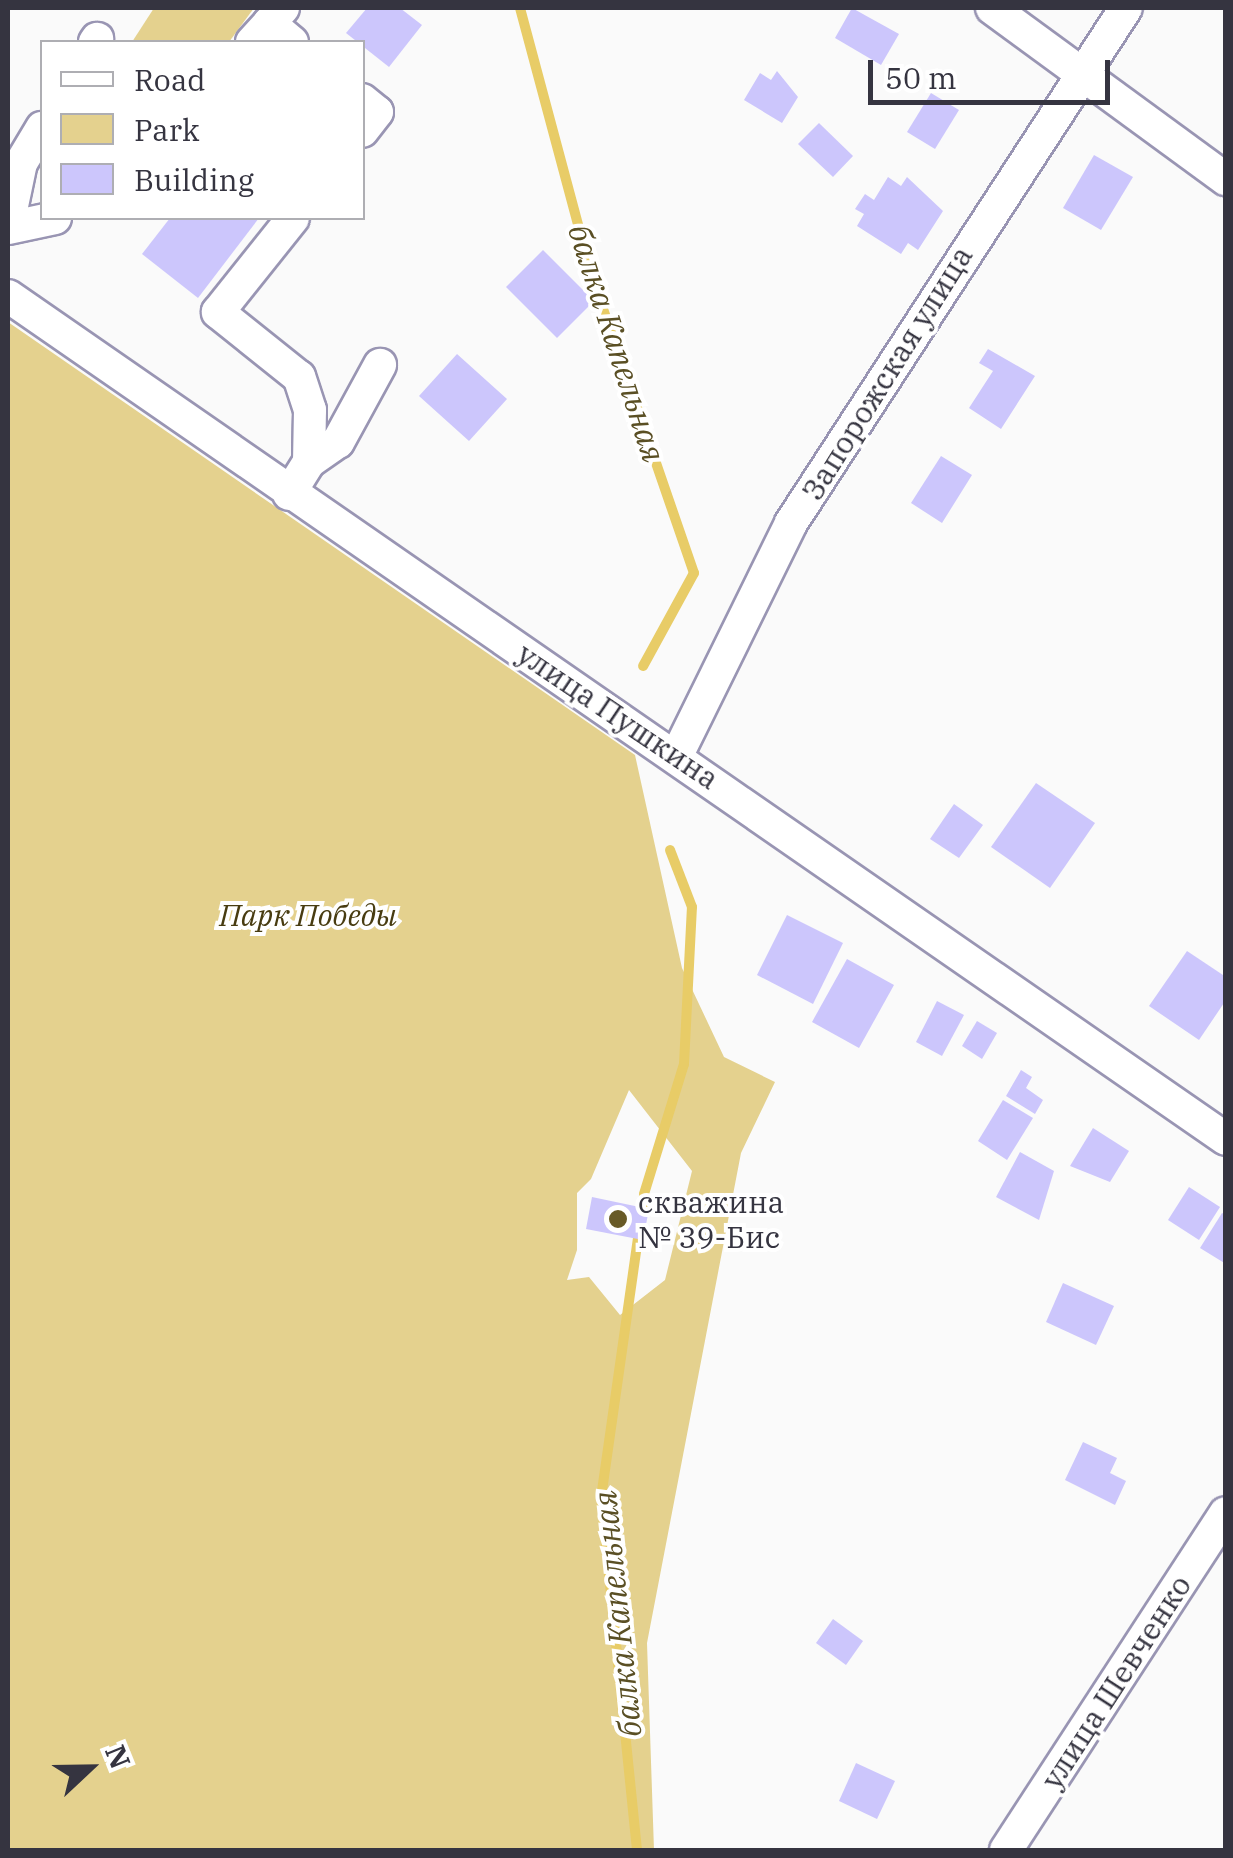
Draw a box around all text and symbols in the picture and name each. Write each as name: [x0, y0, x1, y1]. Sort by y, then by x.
legend: [40, 40, 365, 220]
scale bar: [873, 40, 1116, 102]
text: 50 m: [885, 58, 957, 97]
text: Road: [134, 60, 206, 99]
text: Park: [134, 110, 200, 149]
text: Building: [134, 160, 254, 199]
water label: балка Капельная: [561, 220, 673, 466]
street label: Запорожская улица: [794, 239, 980, 507]
street label: улица Пушкина: [511, 635, 725, 797]
park label: Парк Победы: [219, 897, 397, 933]
place label: скважина № 39-Бис: [638, 1184, 784, 1254]
marker: скважина № 39-Бис: [607, 1208, 629, 1230]
water label: балка Капельная: [585, 1489, 649, 1739]
street label: улица Шевченко: [1034, 1568, 1198, 1796]
north arrow: [40, 1718, 140, 1818]
text: N: [97, 1739, 140, 1774]

